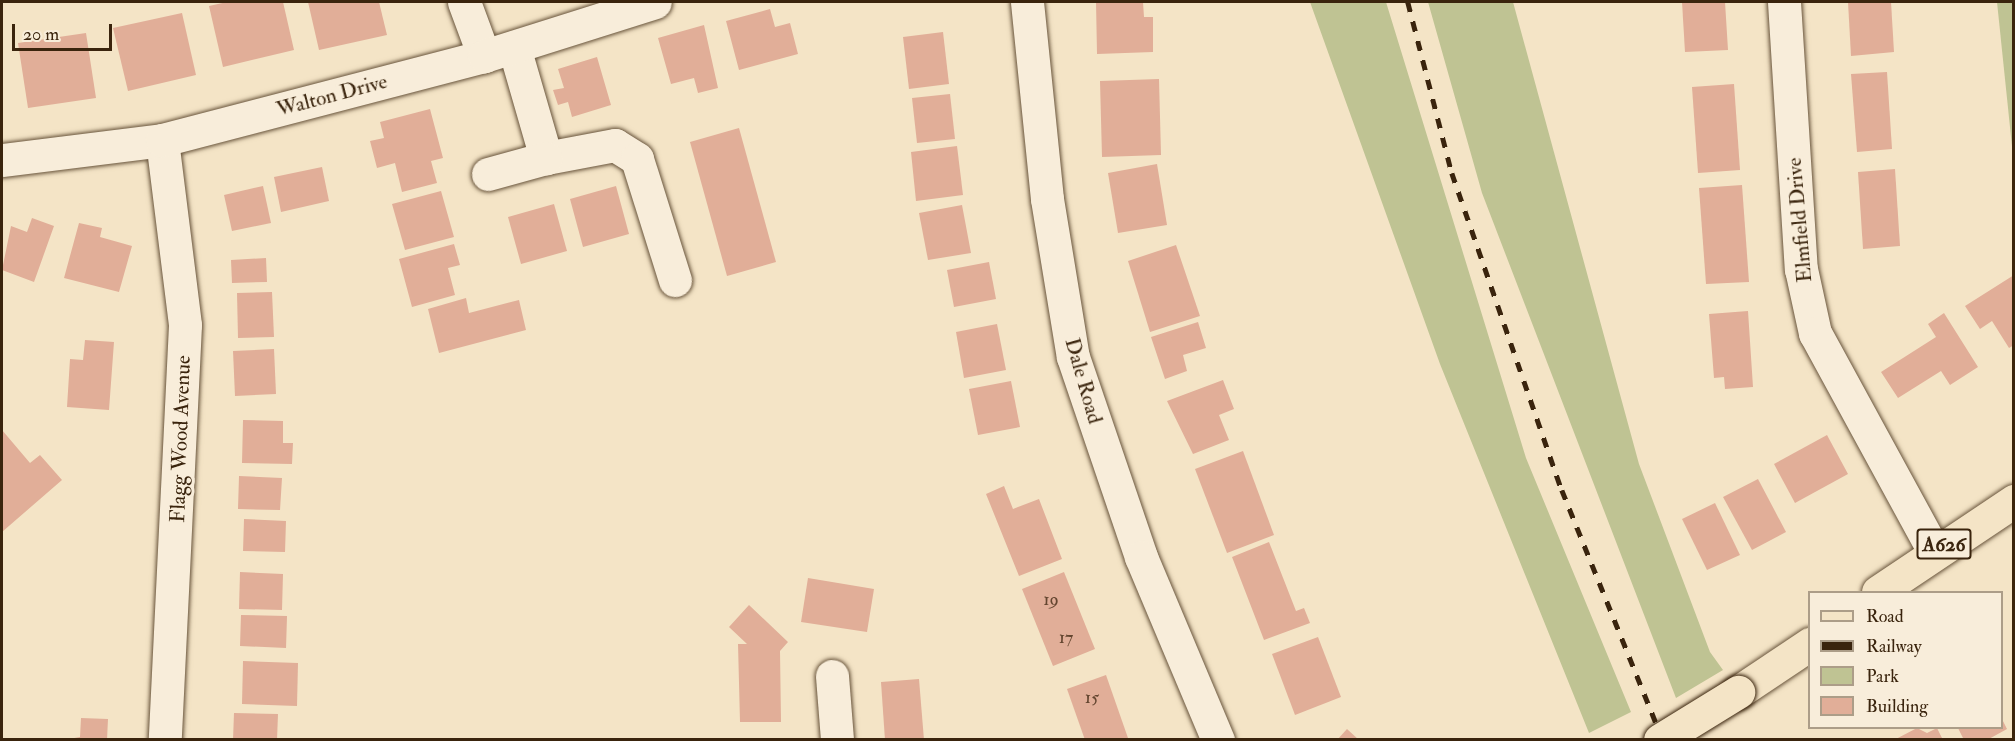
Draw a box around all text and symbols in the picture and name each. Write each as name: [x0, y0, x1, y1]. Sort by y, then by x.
scale bar: [15, 12, 116, 50]
text: 20 m: [23, 23, 59, 46]
street label: Walton Drive: [274, 69, 390, 123]
street label: Elmfield Drive: [1782, 157, 1818, 283]
street label: Dale Road: [1059, 335, 1107, 427]
street label: Flagg Wood Avenue: [165, 355, 197, 523]
road number: A626: [1916, 527, 1972, 561]
house number: 19: [1043, 589, 1059, 611]
legend: [1808, 591, 2003, 729]
text: Road: [1866, 605, 1904, 628]
house number: 17: [1059, 627, 1073, 649]
text: Railway: [1866, 635, 1922, 658]
text: Park: [1866, 665, 1899, 688]
house number: 15: [1085, 687, 1099, 709]
text: Building: [1866, 695, 1928, 718]

